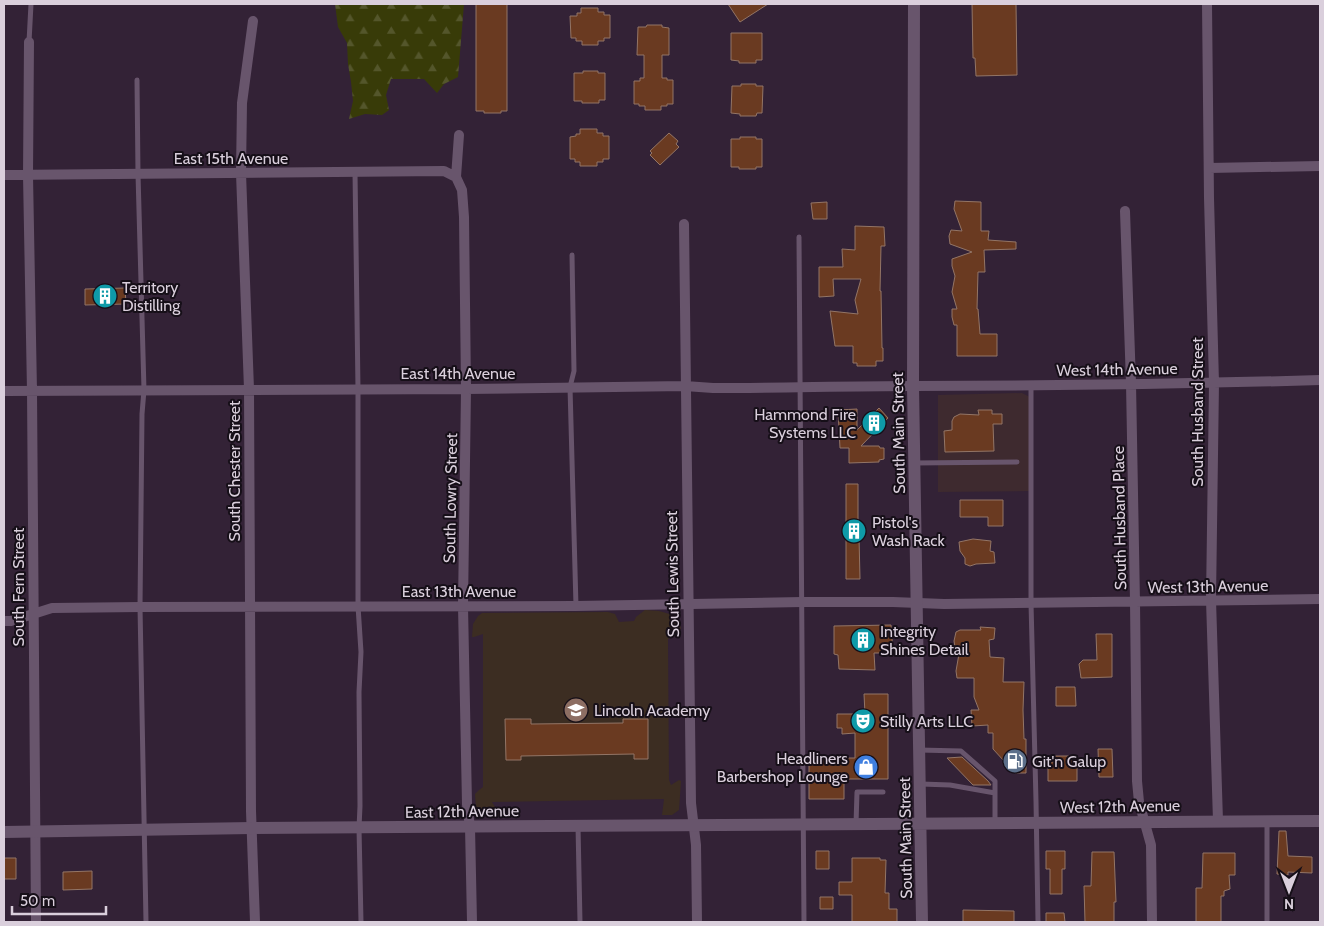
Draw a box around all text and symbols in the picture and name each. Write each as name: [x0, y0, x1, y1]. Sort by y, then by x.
street label: East 15th Avenue: [174, 149, 288, 168]
place label: Territory Distilling: [122, 278, 181, 315]
building icon: Territory Distilling: [92, 283, 118, 309]
street label: South Husband Street: [1188, 337, 1207, 487]
street label: West 14th Avenue: [1056, 359, 1178, 380]
street label: East 14th Avenue: [400, 364, 516, 383]
street label: South Main Street: [888, 371, 909, 494]
street label: South Chester Street: [225, 400, 244, 541]
place label: Hammond Fire Systems LLC: [754, 405, 856, 442]
building icon: Hammond Fire Systems LLC: [861, 410, 887, 436]
street label: South Lowry Street: [440, 432, 461, 563]
street label: South Husband Place: [1109, 446, 1130, 590]
street label: South Lewis Street: [662, 510, 683, 637]
place label: Pistol's Wash Rack: [872, 513, 946, 550]
building icon: Pistol's Wash Rack: [841, 518, 867, 544]
street label: South Fern Street: [9, 527, 28, 646]
street label: West 13th Avenue: [1148, 576, 1268, 597]
street label: East 13th Avenue: [402, 582, 516, 601]
place label: Integrity Shines Detail: [880, 622, 969, 659]
building icon: Integrity Shines Detail: [850, 627, 876, 653]
school or university icon: Lincoln Academy: [563, 697, 589, 723]
place label: Lincoln Academy: [594, 701, 710, 720]
theatre icon: Stilly Arts LLC: [850, 708, 876, 734]
place label: Stilly Arts LLC: [880, 712, 973, 731]
fuel station icon: Git'n Galup: [1002, 748, 1028, 774]
place label: Headliners Barbershop Lounge: [717, 749, 848, 786]
place label: Git'n Galup: [1032, 752, 1106, 771]
shop icon: Headliners Barbershop Lounge: [853, 754, 879, 780]
street label: South Main Street: [895, 776, 916, 899]
street label: West 12th Avenue: [1060, 796, 1180, 817]
street label: East 12th Avenue: [405, 801, 519, 822]
north arrow: [1264, 866, 1314, 916]
scale bar: [12, 884, 106, 916]
text: 50 m: [20, 892, 55, 910]
text: N: [1284, 895, 1294, 913]

